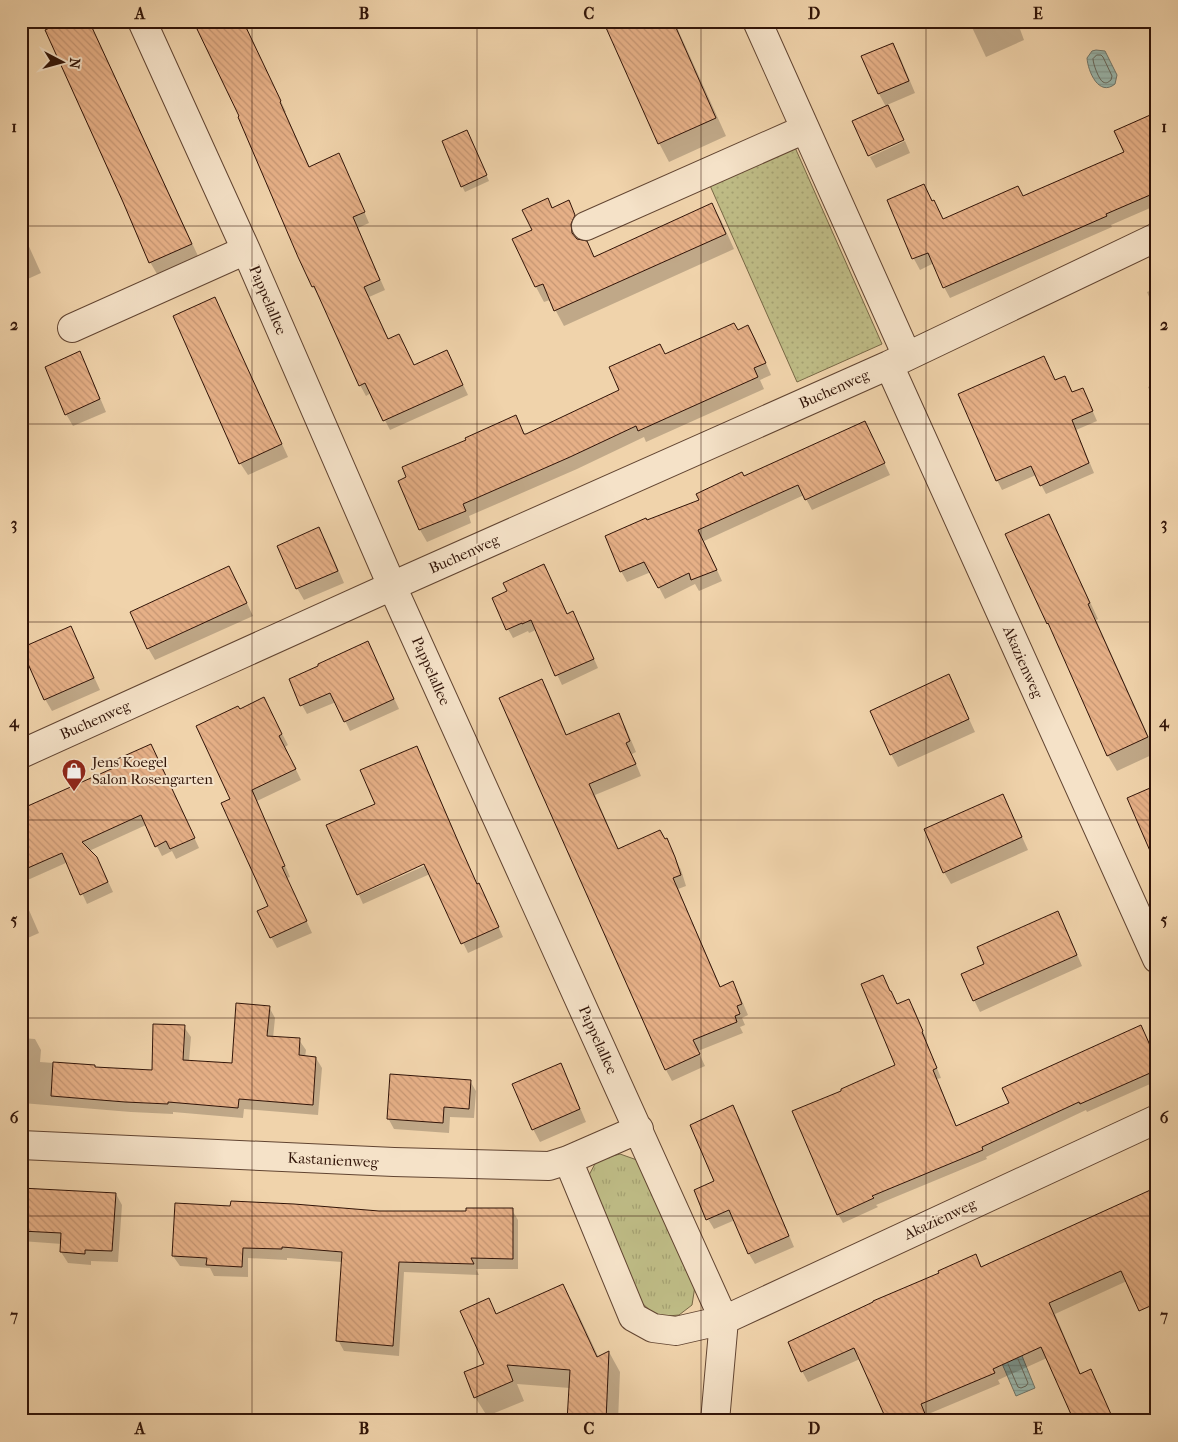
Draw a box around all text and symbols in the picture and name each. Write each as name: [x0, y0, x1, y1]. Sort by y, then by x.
text: A: [134, 4, 146, 23]
text: B: [359, 4, 369, 23]
text: C: [584, 4, 595, 23]
text: D: [808, 4, 820, 23]
text: E: [1033, 4, 1043, 23]
north arrow: [38, 38, 88, 88]
text: N: [65, 57, 83, 70]
text: 1: [11, 117, 17, 136]
text: 1: [1161, 117, 1167, 136]
street label: Pappelallee: [245, 263, 291, 338]
text: 2: [10, 315, 18, 334]
text: 2: [1160, 315, 1168, 334]
street label: Buchenweg: [796, 365, 873, 413]
text: 3: [11, 514, 17, 534]
text: 3: [1161, 514, 1167, 534]
street label: Buchenweg: [426, 530, 503, 578]
street label: Akazienweg: [999, 622, 1047, 702]
street label: Pappelallee: [408, 634, 454, 709]
street label: Buchenweg: [57, 696, 134, 744]
text: 4: [8, 712, 20, 732]
text: 4: [1158, 712, 1170, 732]
place label: Jens Koegel Salon Rosengarten: [91, 753, 213, 788]
shop icon: Jens Koegel Salon Rosengarten: [61, 758, 87, 792]
text: 5: [11, 910, 18, 929]
text: 5: [1161, 910, 1168, 929]
street label: Pappelallee: [575, 1003, 621, 1078]
text: 6: [10, 1108, 19, 1127]
text: 6: [1160, 1108, 1169, 1127]
street label: Kastanienweg: [287, 1149, 380, 1171]
street label: Akazienweg: [900, 1194, 980, 1244]
text: 7: [9, 1306, 18, 1325]
text: 7: [1159, 1306, 1168, 1325]
text: A: [134, 1419, 146, 1438]
text: B: [359, 1419, 369, 1438]
text: C: [584, 1419, 595, 1438]
text: D: [808, 1419, 820, 1438]
text: E: [1033, 1419, 1043, 1438]

